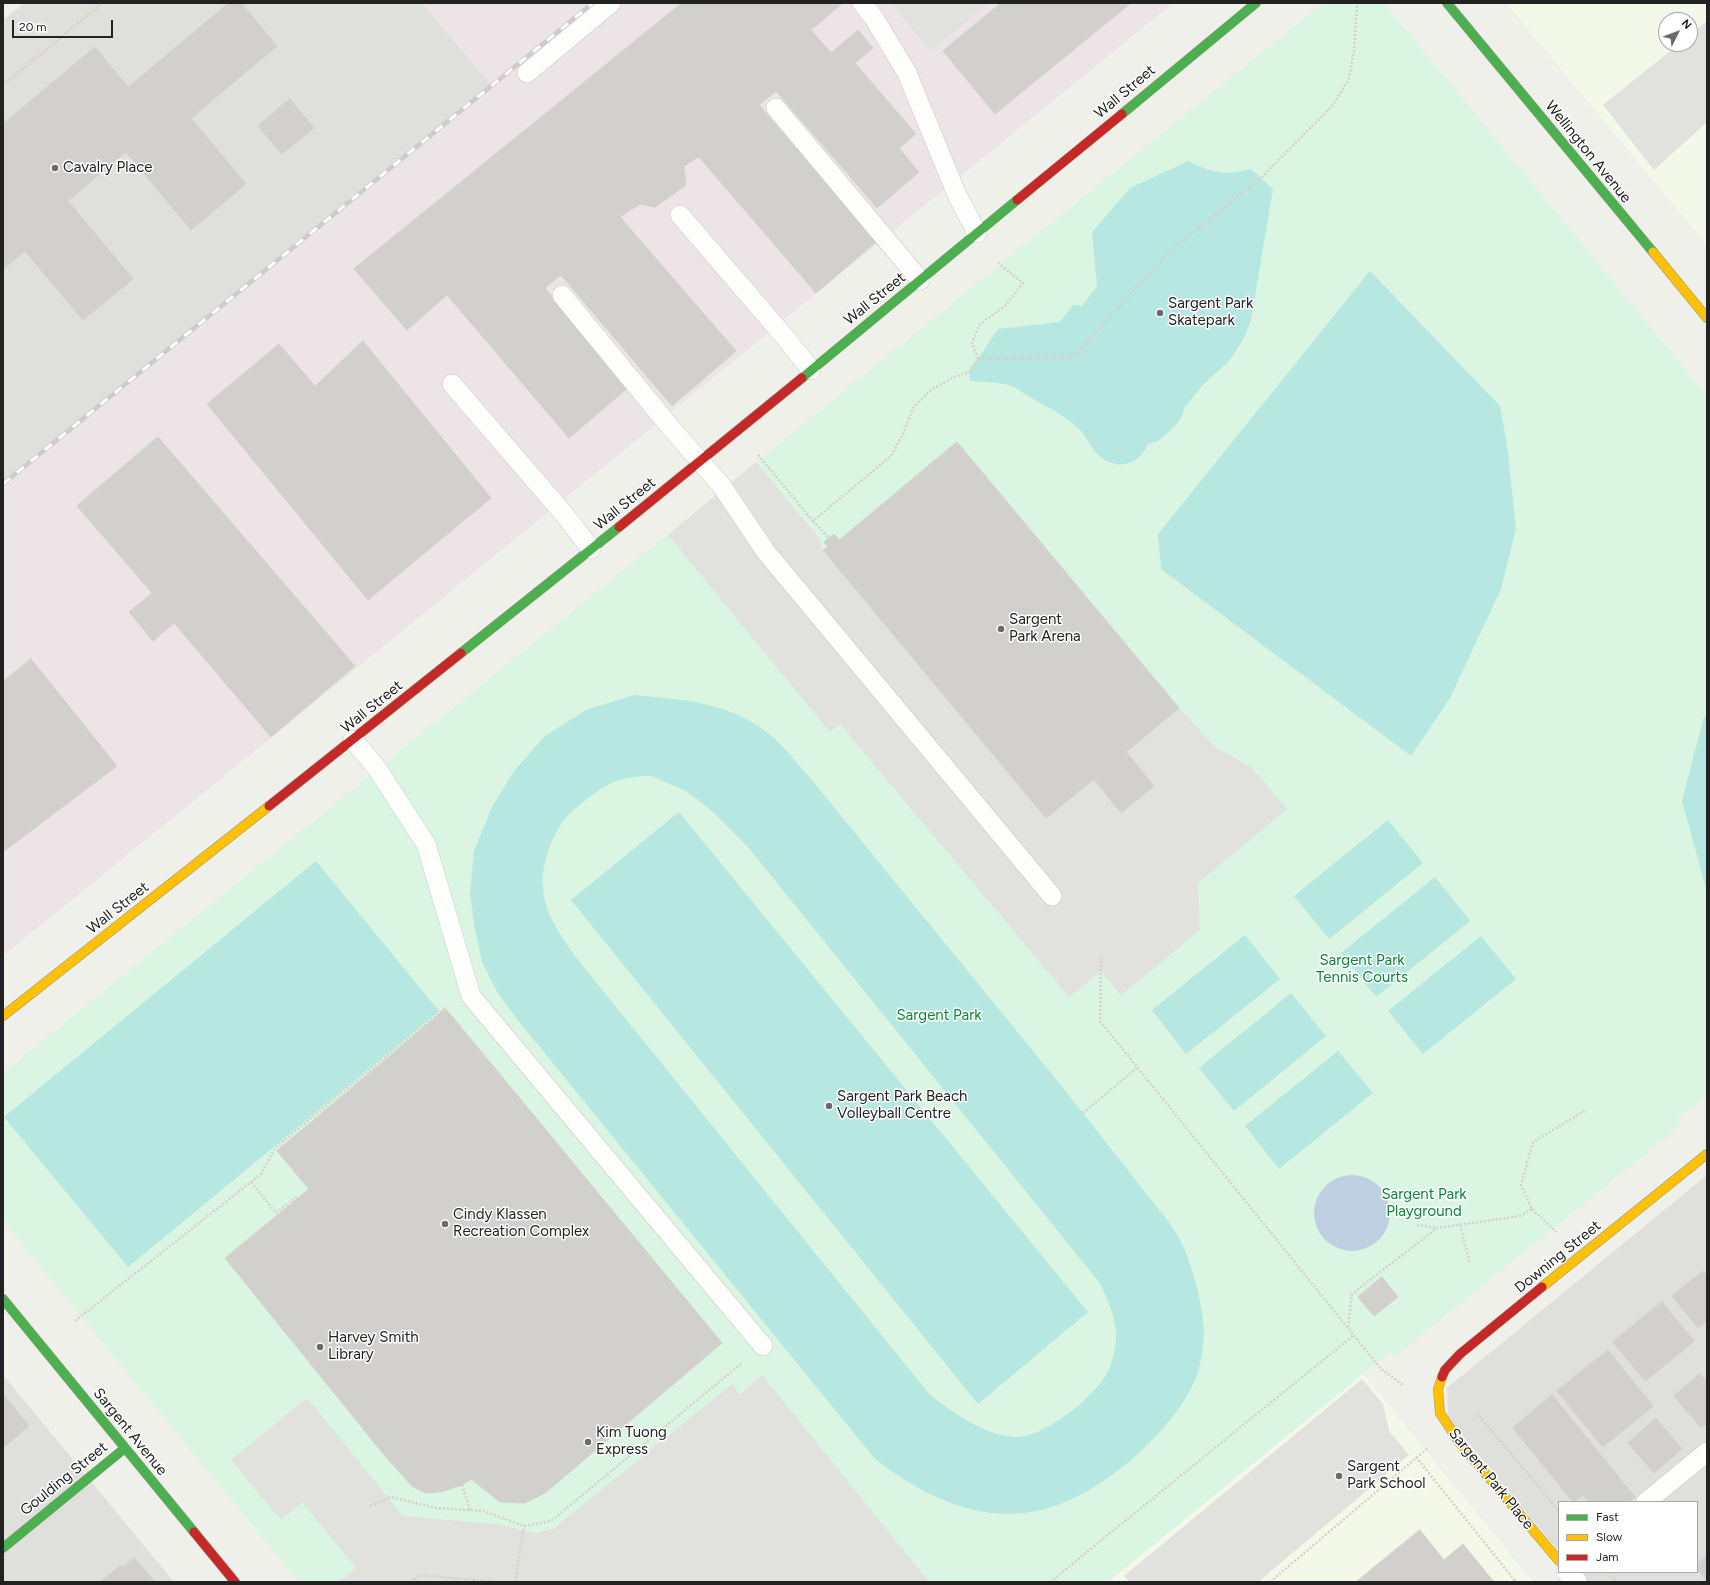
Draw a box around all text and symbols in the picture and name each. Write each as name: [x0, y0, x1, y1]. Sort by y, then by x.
scale bar: [14, 12, 115, 38]
north arrow: [1658, 12, 1698, 52]
text: N: [1679, 17, 1694, 32]
text: 20 m: [19, 20, 47, 34]
street label: Wall Street: [1091, 61, 1159, 123]
street label: Wellington Avenue: [1541, 97, 1635, 207]
place label: Cavalry Place: [63, 159, 153, 177]
marker: Cavalry Place: [50, 163, 60, 173]
street label: Wall Street: [841, 269, 909, 329]
place label: Sargent Park Skatepark: [1168, 295, 1253, 330]
marker: Sargent Park Skatepark: [1155, 308, 1165, 318]
street label: Wall Street: [591, 474, 659, 534]
place label: Sargent Park Arena: [1009, 611, 1081, 646]
marker: Sargent Park Arena: [996, 624, 1006, 634]
street label: Wall Street: [338, 677, 406, 737]
street label: Wall Street: [83, 878, 153, 938]
park label: Sargent Park Tennis Courts: [1316, 952, 1408, 987]
park label: Sargent Park: [896, 1007, 982, 1025]
place label: Sargent Park Beach Volleyball Centre: [837, 1088, 967, 1123]
marker: Sargent Park Beach Volleyball Centre: [824, 1101, 834, 1111]
park label: Sargent Park Playground: [1381, 1186, 1467, 1221]
place label: Cindy Klassen Recreation Complex: [453, 1206, 589, 1241]
street label: Downing Street: [1511, 1217, 1605, 1297]
marker: Cindy Klassen Recreation Complex: [440, 1219, 450, 1229]
place label: Harvey Smith Library: [328, 1329, 419, 1364]
marker: Harvey Smith Library: [315, 1342, 325, 1352]
street label: Sargent Avenue: [89, 1385, 171, 1479]
place label: Kim Tuong Express: [596, 1424, 667, 1459]
street label: Sargent Park Place: [1445, 1425, 1537, 1533]
marker: Kim Tuong Express: [583, 1437, 593, 1447]
street label: Goulding Street: [17, 1438, 111, 1520]
place label: Sargent Park School: [1347, 1458, 1426, 1493]
marker: Sargent Park School: [1334, 1471, 1344, 1481]
legend: [1558, 1501, 1698, 1573]
text: Fast: [1596, 1510, 1619, 1524]
text: Slow: [1596, 1530, 1622, 1544]
text: Jam: [1596, 1550, 1619, 1564]

